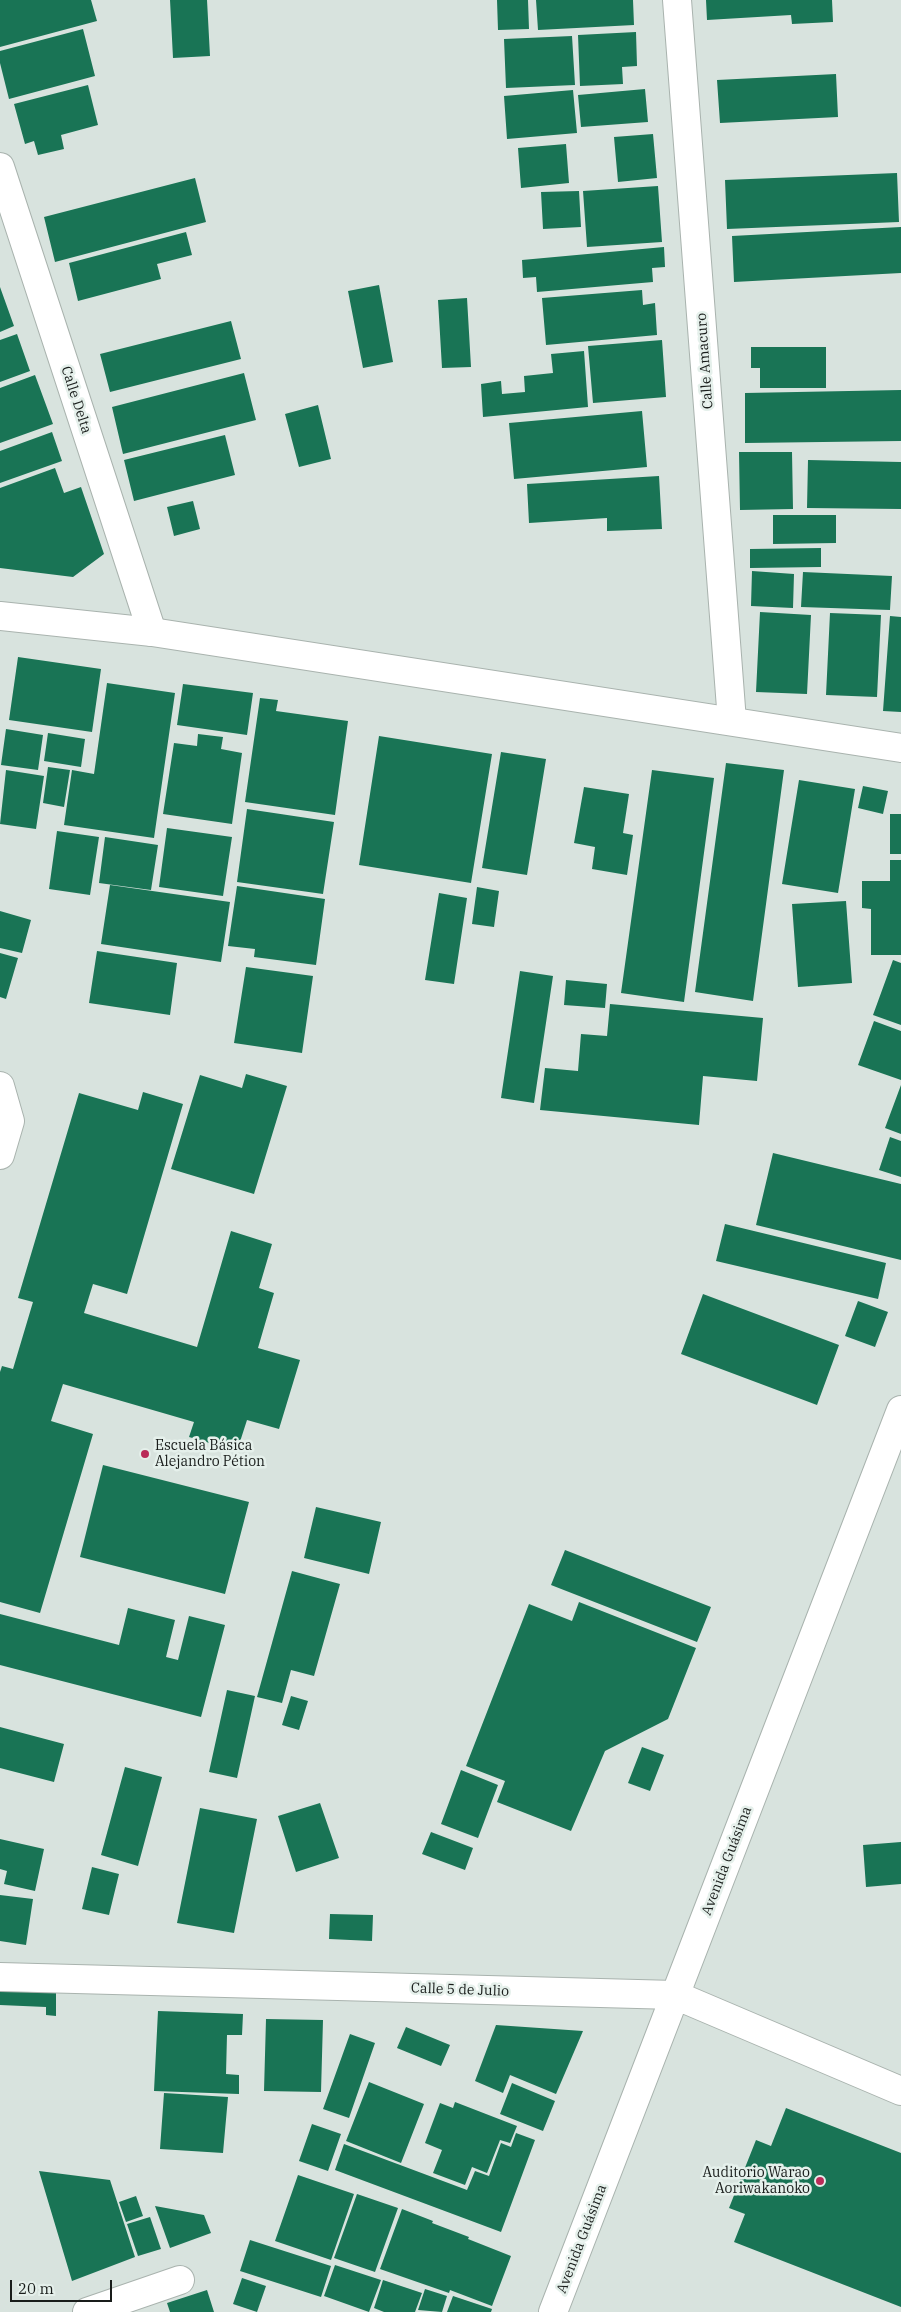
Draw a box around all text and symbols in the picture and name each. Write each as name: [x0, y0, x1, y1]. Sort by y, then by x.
street label: Calle Amacuro: [693, 312, 717, 410]
street label: Calle Delta: [57, 364, 95, 436]
place label: Escuela Básica Alejandro Pétion: [155, 1438, 265, 1470]
marker: Escuela Básica Alejandro Pétion: [139, 1448, 151, 1460]
street label: Avenida Guásima: [698, 1804, 756, 1918]
street label: Calle 5 de Julio: [411, 1980, 509, 2000]
place label: Auditorio Warao Aoriwakanoko: [702, 2165, 810, 2198]
marker: Auditorio Warao Aoriwakanoko: [814, 2175, 826, 2187]
street label: Avenida Guásima: [553, 2182, 611, 2296]
scale bar: [12, 2270, 115, 2302]
text: 20 m: [18, 2279, 54, 2298]

